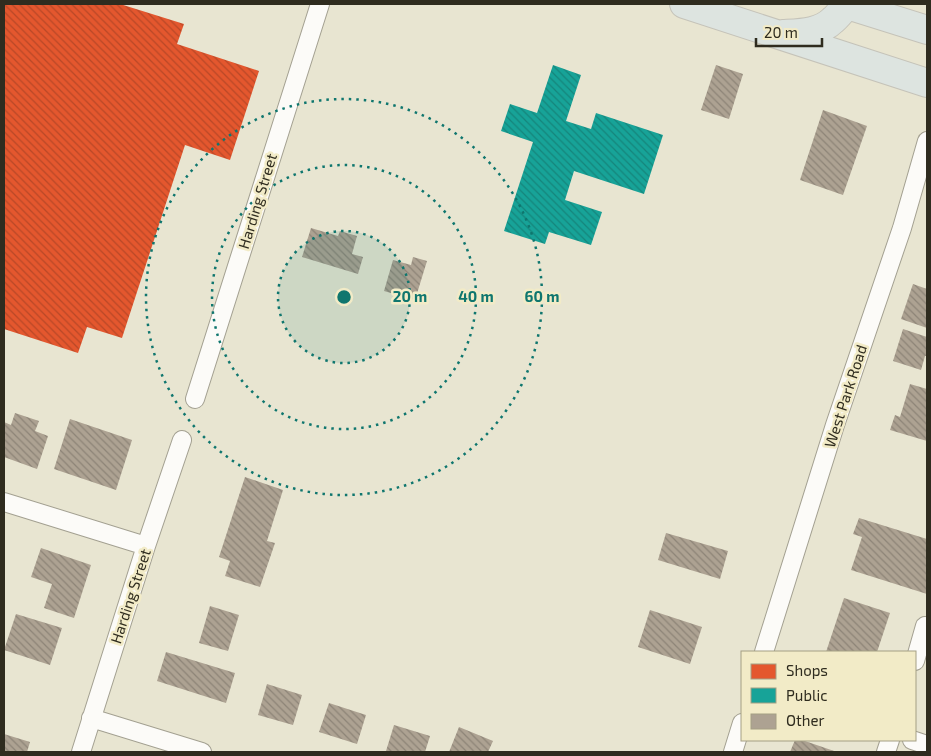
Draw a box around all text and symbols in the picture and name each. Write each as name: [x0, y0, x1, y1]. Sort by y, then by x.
scale bar: [756, 15, 822, 47]
text: 20 m: [764, 23, 798, 41]
street label: Harding Street: [234, 151, 280, 251]
text: 20 m: [393, 287, 427, 305]
text: 40 m: [458, 287, 494, 305]
text: 60 m: [525, 287, 559, 305]
centre of rings: [335, 288, 353, 306]
street label: West Park Road: [820, 342, 870, 450]
street label: Harding Street: [106, 546, 154, 646]
legend: [741, 651, 916, 741]
text: Shops: [786, 661, 828, 679]
text: Public: [786, 686, 827, 704]
text: Other: [786, 711, 825, 729]

